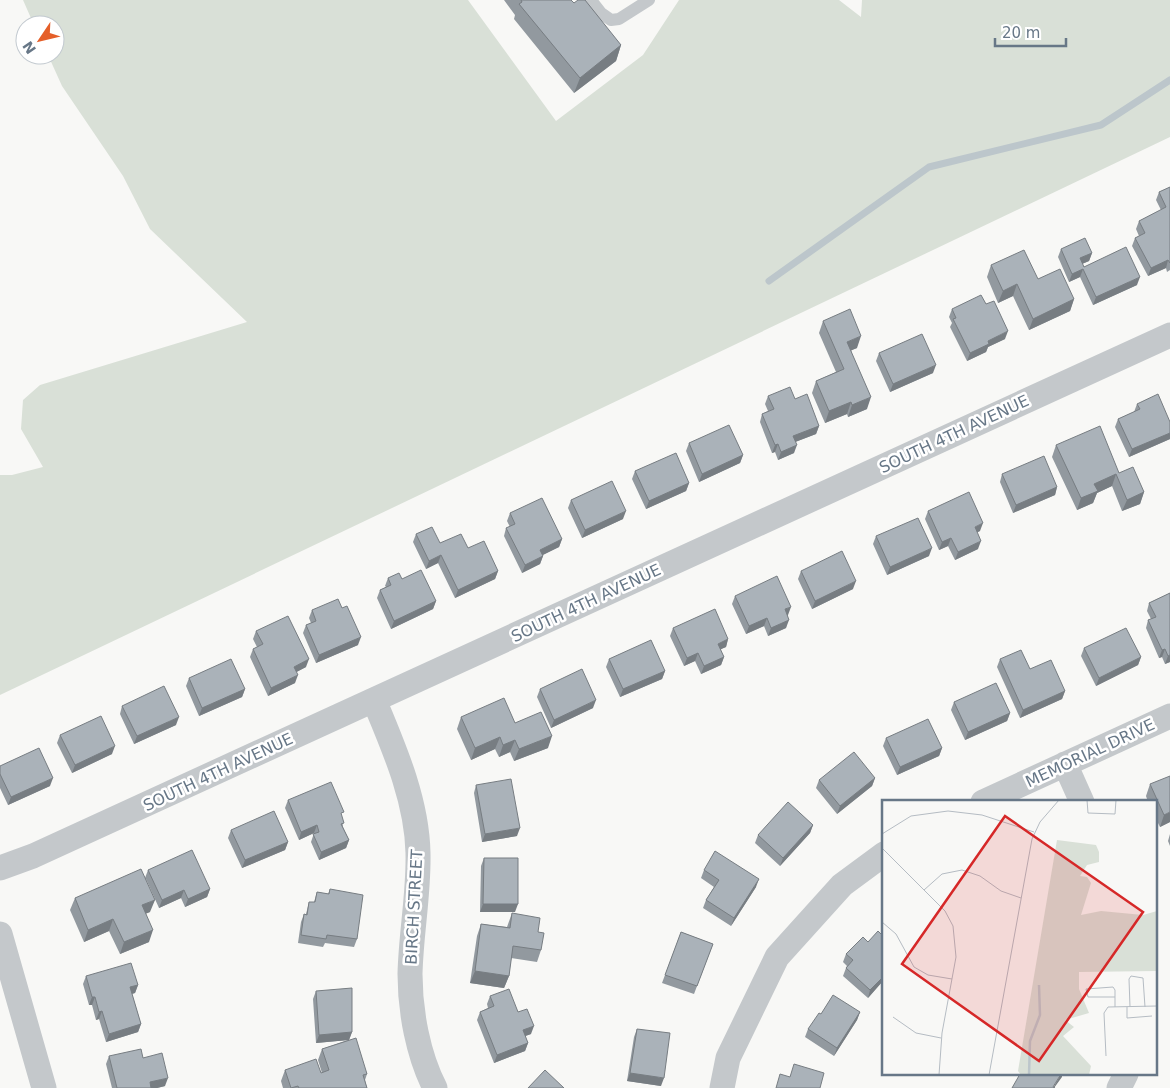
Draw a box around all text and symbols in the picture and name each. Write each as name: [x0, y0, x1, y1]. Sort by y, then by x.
north arrow: [15, 15, 65, 65]
scale bar: [995, 15, 1066, 47]
text: 20 m: [1002, 24, 1040, 42]
text: N: [19, 38, 39, 57]
street label: SOUTH 4TH AVENUE: [876, 391, 1032, 477]
street label: SOUTH 4TH AVENUE: [508, 560, 664, 646]
street label: MEMORIAL DRIVE: [1022, 715, 1158, 791]
street label: SOUTH 4TH AVENUE: [140, 729, 296, 815]
inset map: [882, 800, 1158, 1076]
street label: BIRCH STREET: [401, 849, 427, 965]

